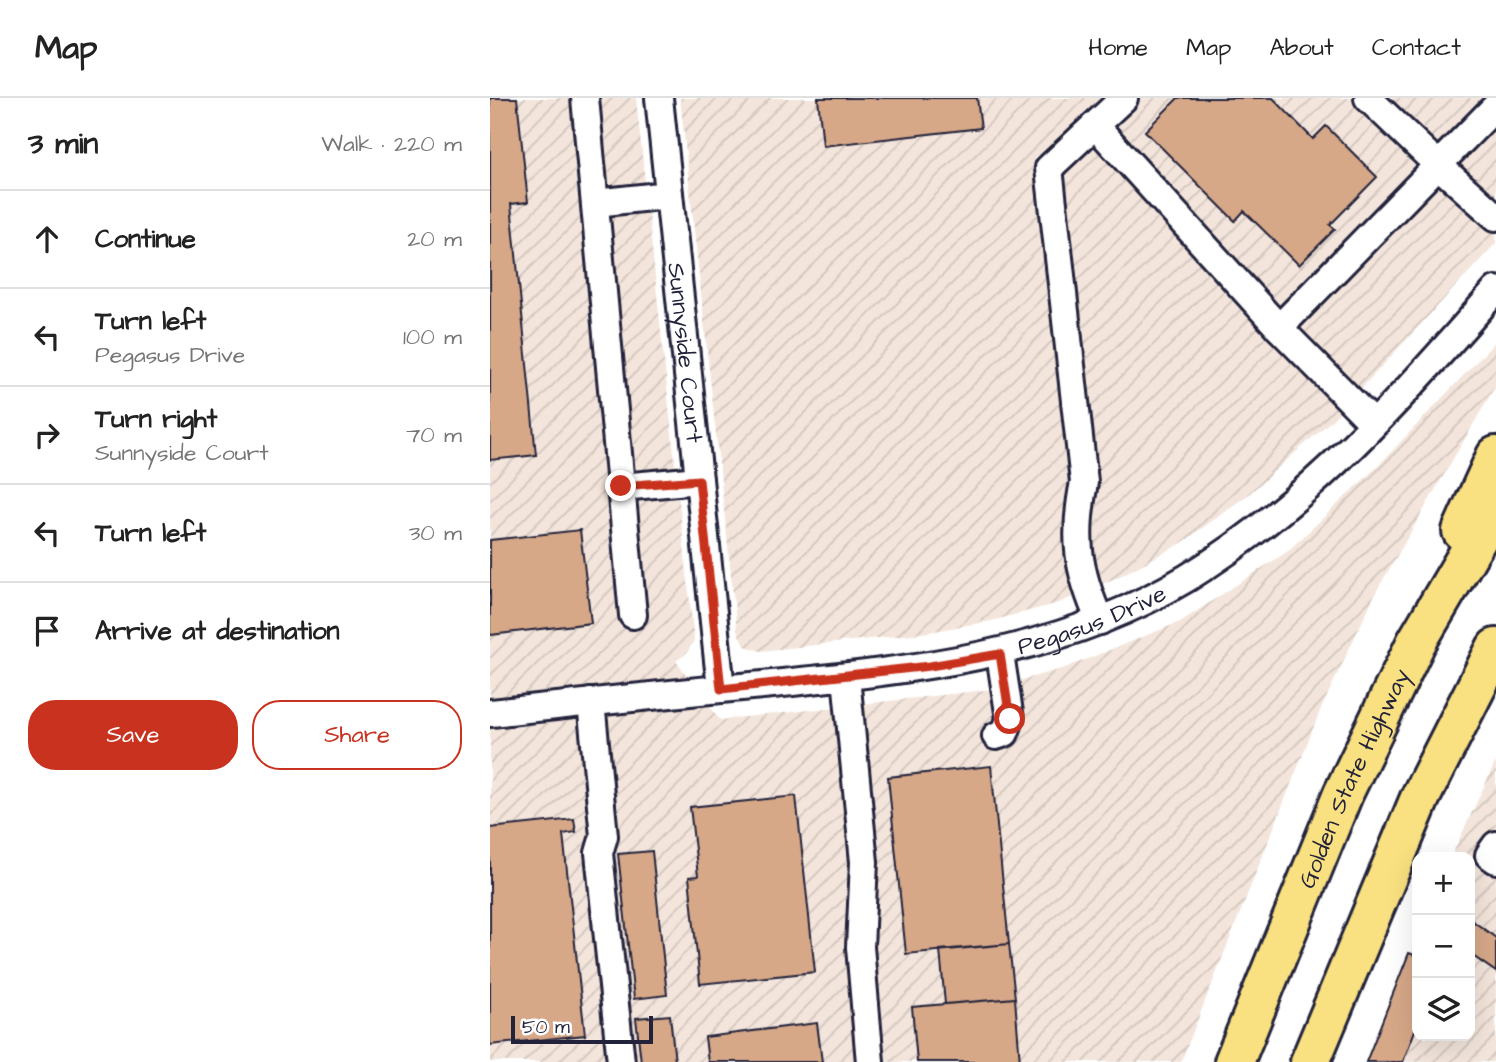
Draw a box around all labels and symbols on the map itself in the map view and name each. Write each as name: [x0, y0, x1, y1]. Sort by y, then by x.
street label: Sunnyside Court: [658, 261, 711, 445]
route end: [605, 470, 636, 501]
street label: Pegasus Drive: [1014, 577, 1173, 664]
street label: Golden State Highway: [1290, 663, 1420, 894]
route start: [994, 703, 1025, 734]
scale bar: [511, 1013, 653, 1045]

